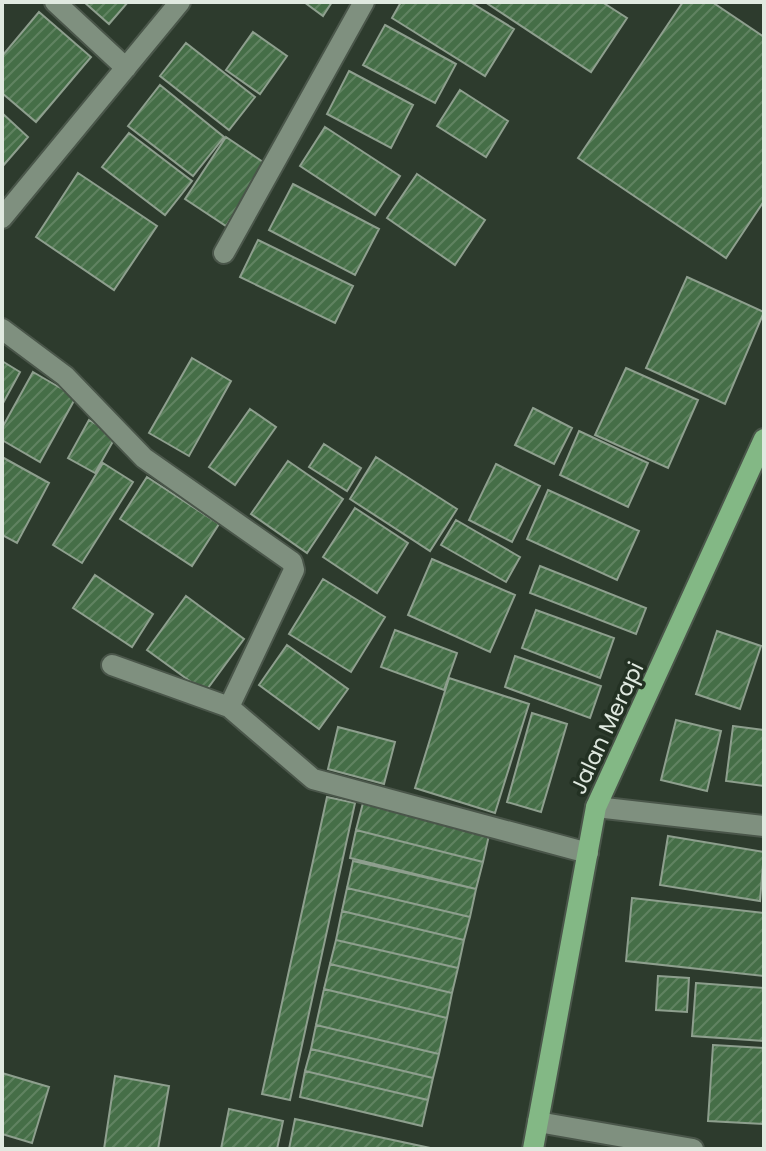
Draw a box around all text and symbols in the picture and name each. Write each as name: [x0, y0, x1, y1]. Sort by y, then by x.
street label: Jalan Merapi: [563, 657, 651, 799]

